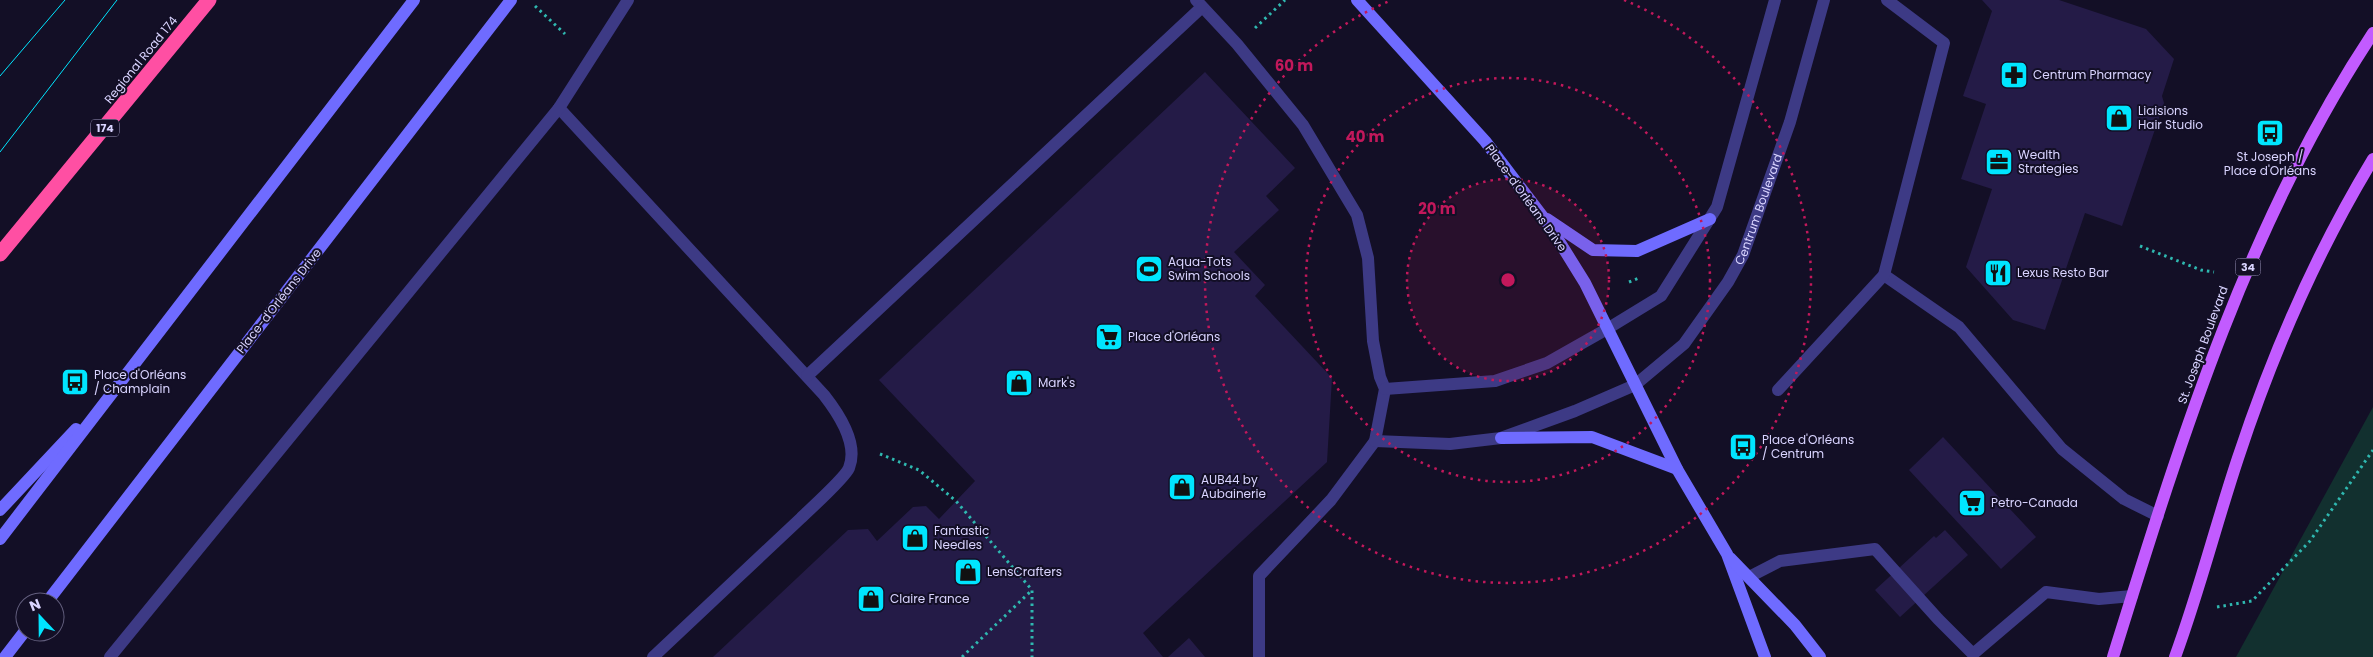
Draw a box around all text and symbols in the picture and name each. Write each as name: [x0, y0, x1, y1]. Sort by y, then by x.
street label: Regional Road 174: [100, 12, 181, 107]
text: 60 m: [1275, 55, 1313, 76]
pharmacy icon: Centrum Pharmacy: [1999, 60, 2029, 90]
place label: Centrum Pharmacy: [2033, 66, 2151, 83]
place label: Liaisions Hair Studio: [2138, 102, 2203, 133]
shop icon: Liaisions Hair Studio: [2104, 103, 2134, 133]
bus stop icon: St Joseph / Place d'Orléans: [2255, 118, 2285, 148]
road number: 174: [91, 120, 119, 136]
text: 40 m: [1345, 126, 1385, 147]
street label: Place-d'Orléans Drive: [1482, 141, 1571, 255]
place label: Wealth Strategies: [2018, 146, 2079, 177]
office icon: Wealth Strategies: [1984, 147, 2014, 177]
place label: St Joseph / Place d'Orléans: [2224, 148, 2316, 179]
street label: Centrum Boulevard: [1730, 151, 1786, 268]
text: 20 m: [1418, 198, 1456, 219]
street label: Place-d'Orléans Drive: [232, 245, 325, 357]
place label: Aqua-Tots Swim Schools: [1168, 253, 1250, 284]
sports icon: Aqua-Tots Swim Schools: [1134, 254, 1164, 284]
restaurant icon: Lexus Resto Bar: [1983, 258, 2013, 288]
road number: 34: [2236, 258, 2260, 276]
place label: Lexus Resto Bar: [2017, 264, 2109, 281]
centre of rings: [1499, 271, 1517, 289]
street label: St. Joseph Boulevard: [2173, 283, 2232, 406]
supermarket icon: Place d'Orléans: [1094, 322, 1124, 352]
place label: Place d'Orléans: [1128, 328, 1220, 345]
place label: Place d'Orléans / Champlain: [94, 366, 186, 397]
bus stop icon: Place d'Orléans / Champlain: [60, 367, 90, 397]
shop icon: Mark's: [1004, 368, 1034, 398]
place label: Mark's: [1038, 374, 1075, 391]
place label: Place d'Orléans / Centrum: [1762, 431, 1854, 462]
bus stop icon: Place d'Orléans / Centrum: [1728, 432, 1758, 462]
place label: AUB44 by Aubainerie: [1201, 471, 1266, 502]
shop icon: AUB44 by Aubainerie: [1167, 472, 1197, 502]
supermarket icon: Petro-Canada: [1957, 488, 1987, 518]
place label: Petro-Canada: [1991, 494, 2078, 511]
place label: Fantastic Needles: [934, 522, 989, 553]
shop icon: Fantastic Needles: [900, 523, 930, 553]
shop icon: LensCrafters: [953, 557, 983, 587]
place label: LensCrafters: [987, 563, 1062, 580]
shop icon: Claire France: [856, 584, 886, 614]
place label: Claire France: [890, 590, 969, 607]
north arrow: [15, 592, 65, 642]
text: N: [27, 594, 44, 616]

